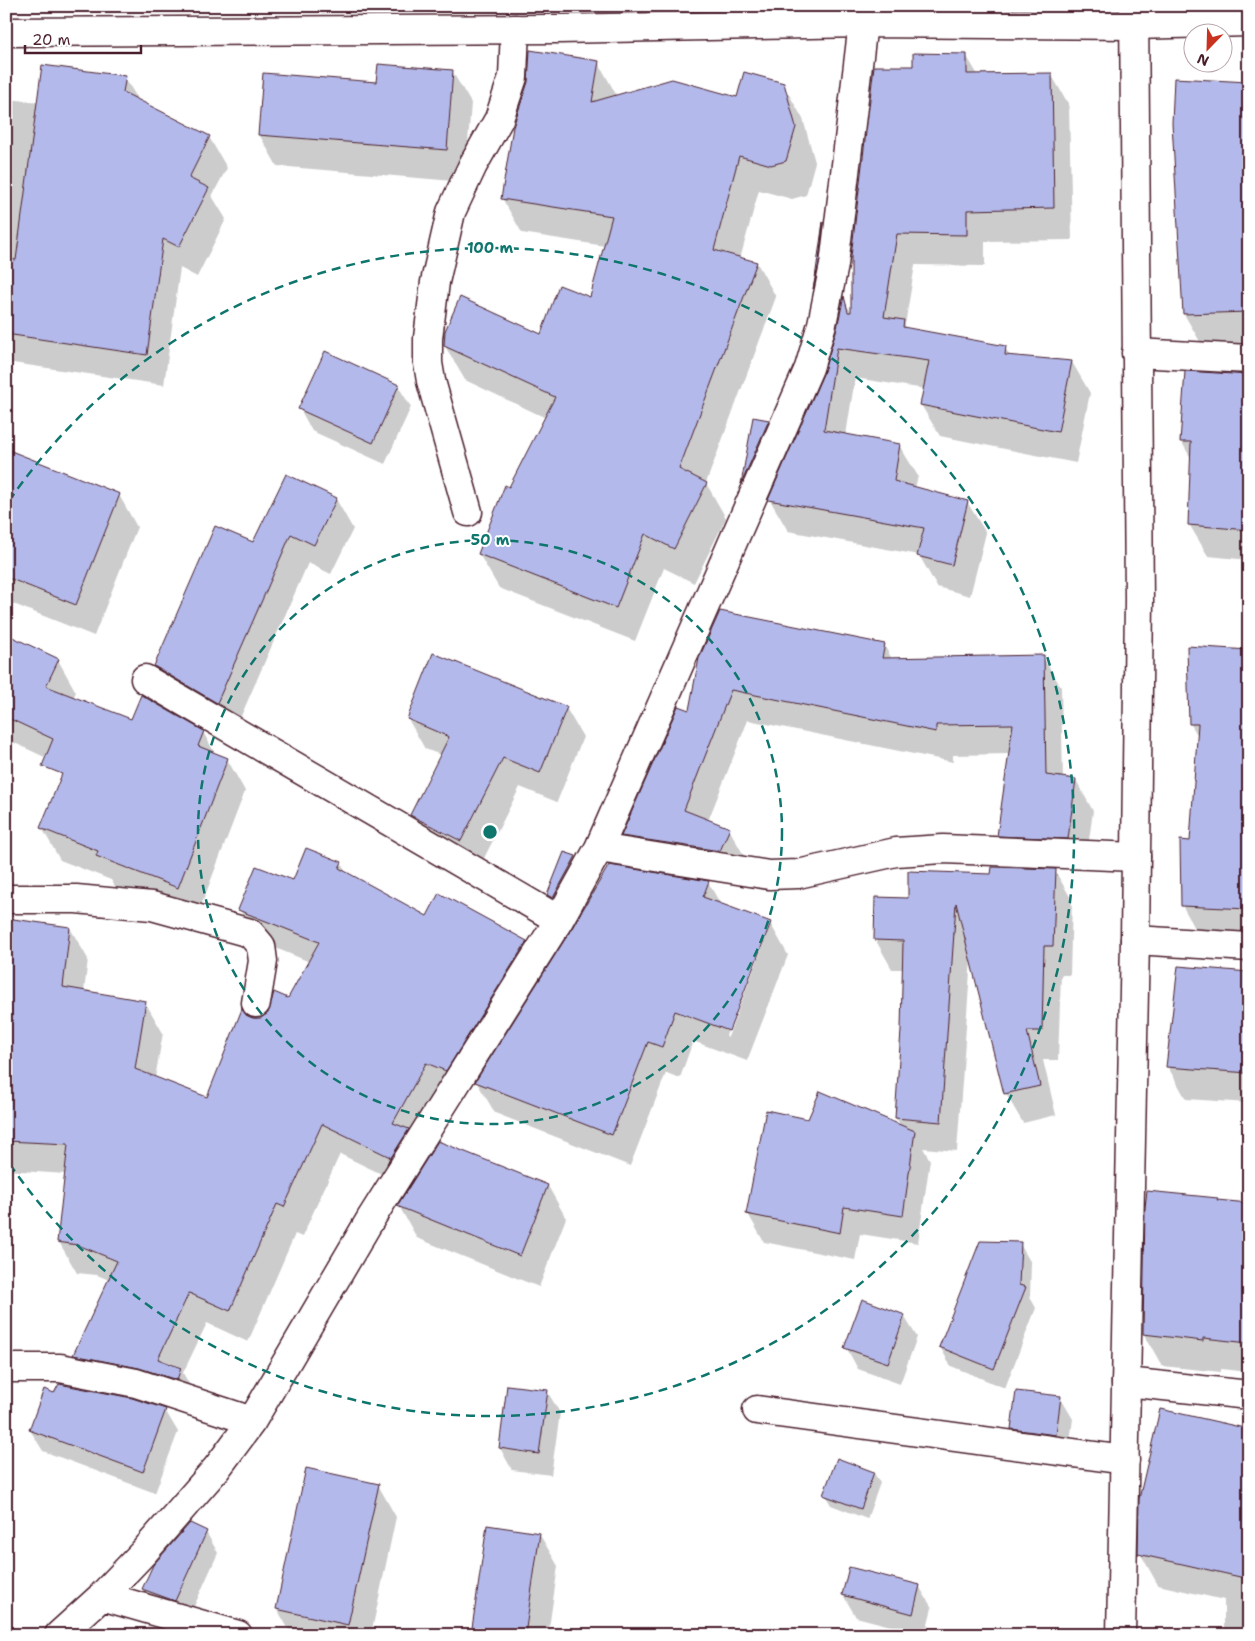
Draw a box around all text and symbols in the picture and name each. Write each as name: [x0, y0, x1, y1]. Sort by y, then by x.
scale bar: [25, 22, 141, 54]
north arrow: [1182, 22, 1232, 72]
text: 20 m: [32, 30, 71, 50]
text: N: [1194, 50, 1212, 70]
text: 100 m: [467, 238, 513, 258]
text: 50 m: [471, 530, 510, 550]
centre of rings: [481, 823, 499, 841]

